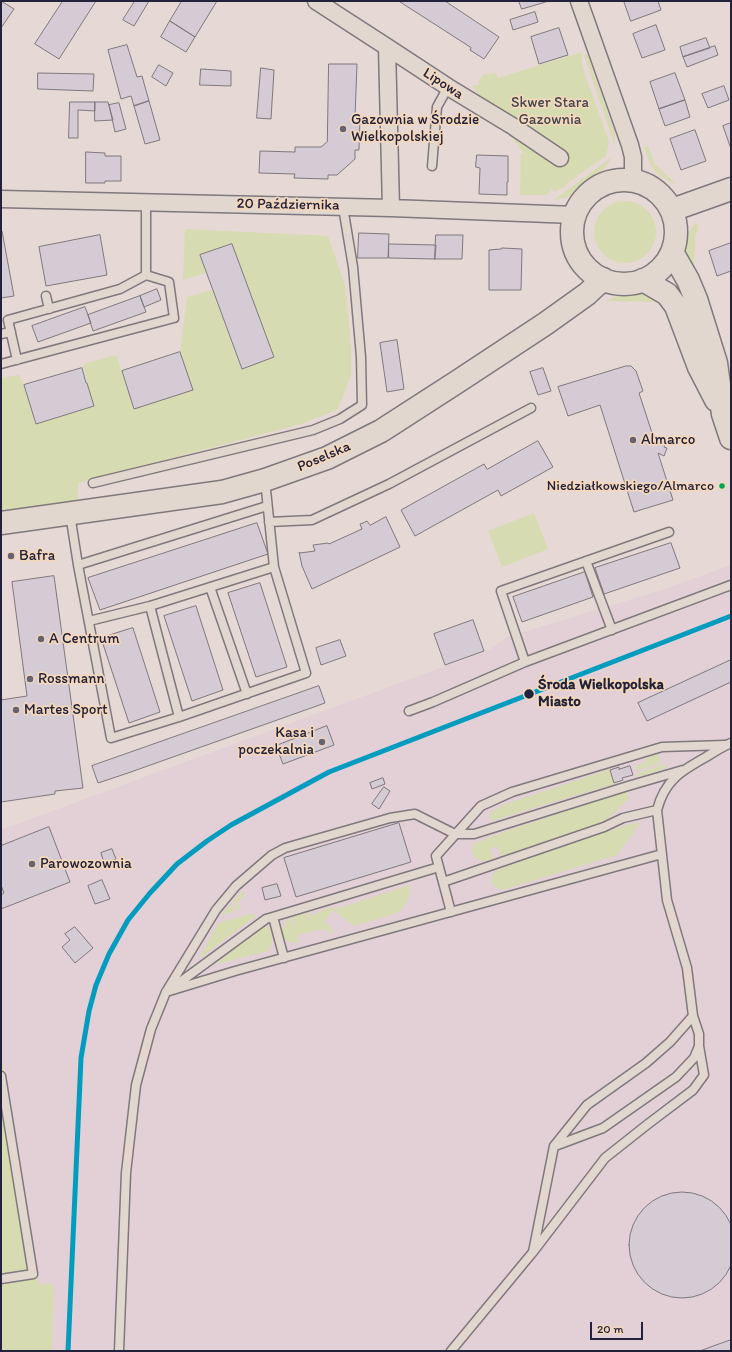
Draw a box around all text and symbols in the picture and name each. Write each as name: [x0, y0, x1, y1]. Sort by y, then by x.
street label: Lipowa: [419, 64, 467, 104]
park label: Skwer Stara Gazownia: [511, 94, 589, 129]
place label: Gazownia w Środzie Wielkopolskiej: [351, 111, 479, 146]
marker: Gazownia w Środzie Wielkopolskiej: [338, 124, 348, 134]
street label: 20 Października: [236, 195, 340, 215]
place label: Almarco: [641, 431, 695, 449]
marker: Almarco: [628, 435, 638, 445]
street label: Poselska: [295, 438, 353, 476]
place label: Niedziałkowskiego/Almarco: [547, 478, 714, 494]
marker: Niedziałkowskiego/Almarco: [717, 481, 727, 491]
place label: Bafra: [19, 547, 55, 565]
marker: Bafra: [6, 551, 16, 561]
place label: A Centrum: [49, 630, 120, 648]
marker: A Centrum: [36, 634, 46, 644]
place label: Rossmann: [38, 670, 104, 688]
marker: Rossmann: [25, 674, 35, 684]
place label: Środa Wielkopolska Miasto: [538, 676, 664, 711]
marker: Środa Wielkopolska Miasto: [522, 687, 536, 701]
place label: Martes Sport: [24, 701, 108, 719]
marker: Martes Sport: [11, 705, 21, 715]
place label: Kasa i poczekalnia: [238, 724, 314, 759]
marker: Kasa i poczekalnia: [317, 737, 327, 747]
place label: Parowozownia: [40, 855, 132, 873]
marker: Parowozownia: [27, 859, 37, 869]
scale bar: [592, 1314, 645, 1340]
text: 20 m: [597, 1322, 624, 1336]

